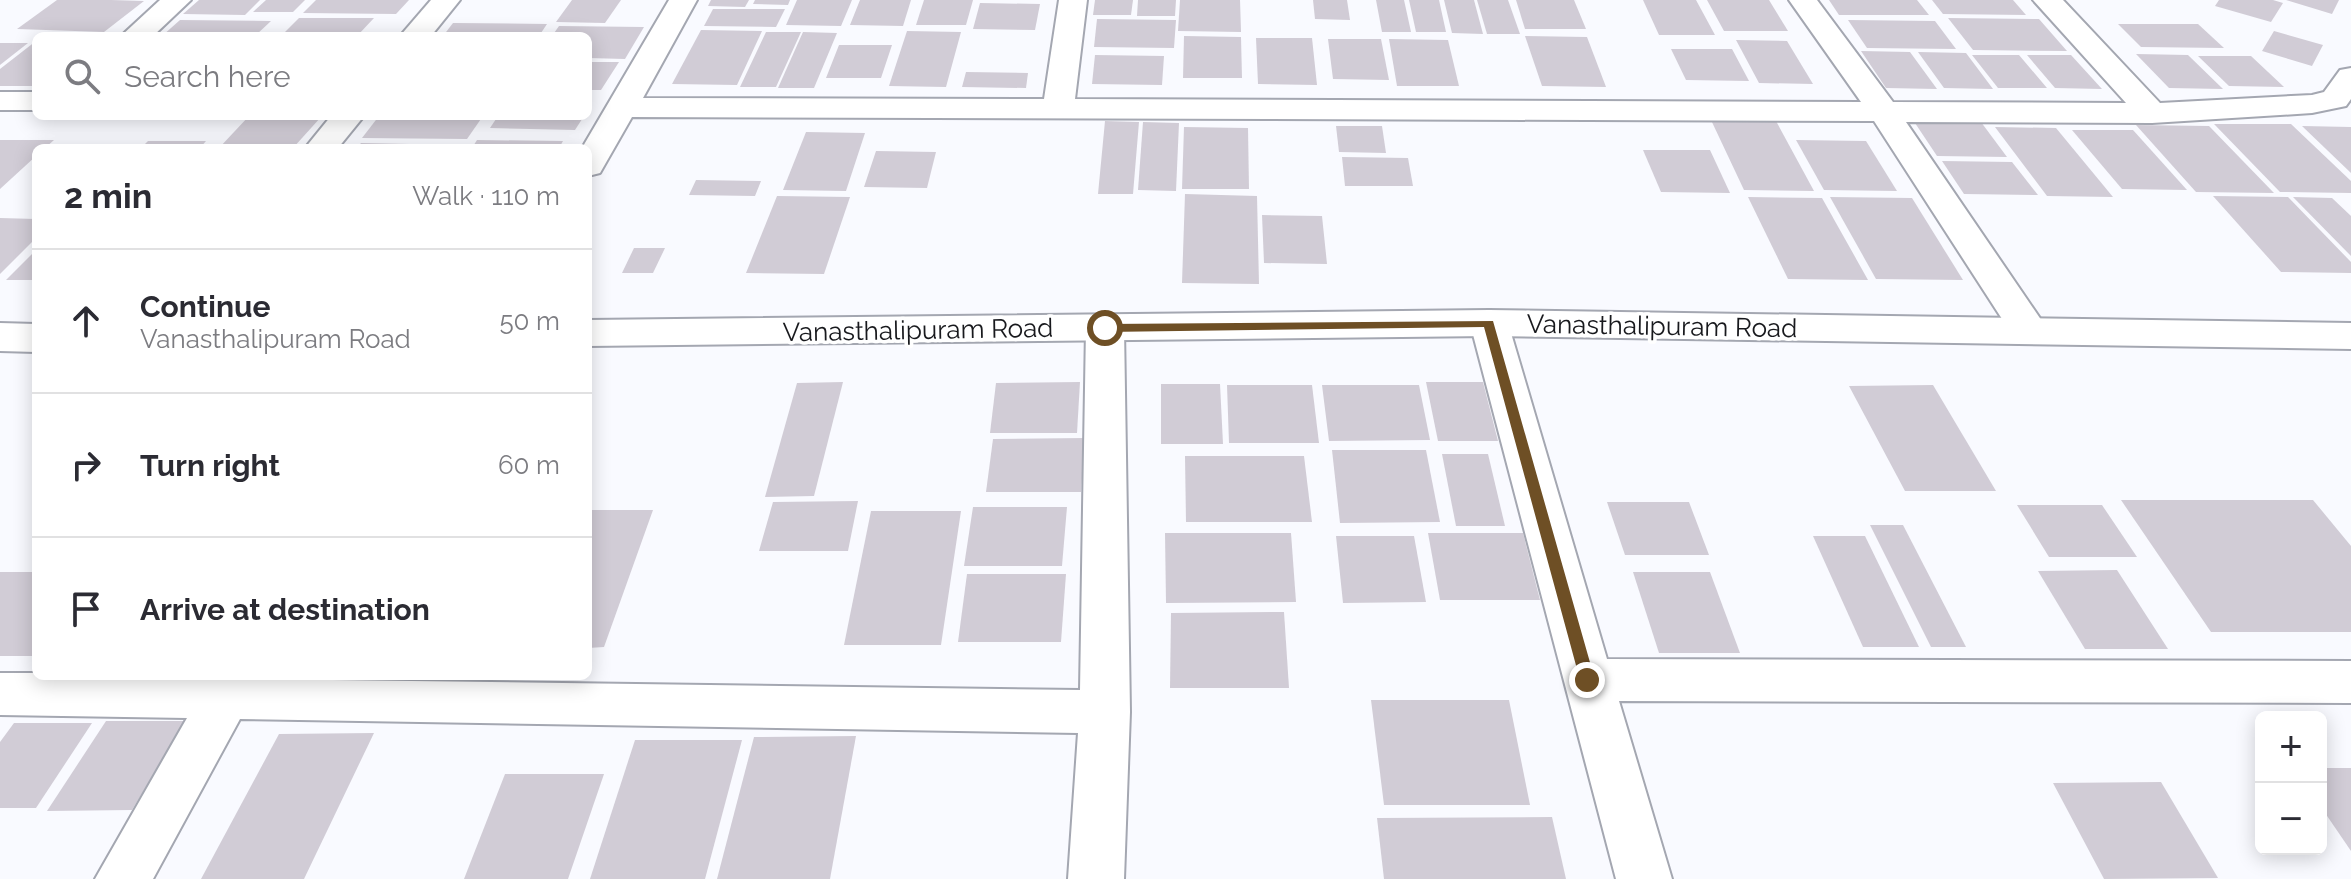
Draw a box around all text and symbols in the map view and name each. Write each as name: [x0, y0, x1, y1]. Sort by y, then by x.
search box: [32, 32, 592, 120]
icon: search: [60, 54, 104, 98]
text: Search here: [124, 59, 291, 94]
text: 2 min: [64, 176, 152, 216]
text: Walk · 110 m: [412, 181, 560, 211]
text: Continue: [140, 289, 271, 324]
icon: ahead: [64, 299, 108, 343]
text: 50 m: [499, 306, 560, 336]
street label: Vanasthalipuram Road: [1526, 309, 1798, 343]
route start: [1087, 310, 1123, 346]
street label: Vanasthalipuram Road: [782, 313, 1054, 347]
text: Vanasthalipuram Road: [140, 324, 411, 354]
icon: right: [64, 443, 108, 487]
text: Turn right: [140, 448, 280, 483]
text: 60 m: [498, 450, 560, 480]
icon: arrive: [64, 587, 108, 631]
text: Arrive at destination: [140, 592, 430, 627]
route end: [1569, 662, 1605, 698]
map controls: [2255, 711, 2327, 855]
button: +: [2255, 711, 2327, 783]
button: −: [2255, 783, 2327, 855]

